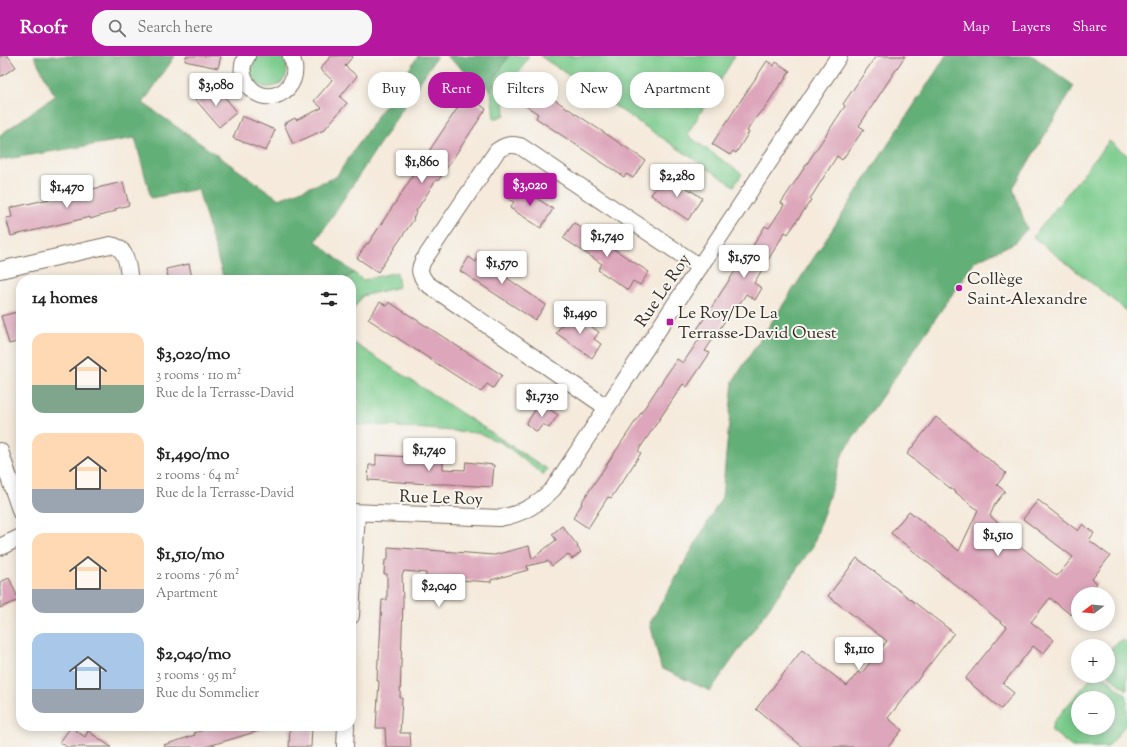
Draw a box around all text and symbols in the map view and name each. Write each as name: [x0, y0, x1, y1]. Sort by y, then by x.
search box: [92, 10, 372, 46]
text: Roofr: [20, 15, 68, 42]
icon: search: [106, 17, 128, 39]
text: Search here: [138, 18, 213, 39]
text: Map: [963, 18, 990, 38]
text: Layers: [1012, 18, 1050, 38]
text: Share: [1072, 18, 1107, 38]
chip: Buy: [368, 72, 420, 108]
chip: Rent: [428, 72, 485, 108]
chip: Filters: [493, 72, 558, 108]
chip: New: [566, 72, 622, 108]
chip: Apartment: [630, 72, 724, 108]
pin: $3,080: [183, 73, 249, 107]
text: $3,080: [198, 77, 234, 95]
pin: $1,860: [389, 150, 455, 184]
text: $1,860: [405, 154, 439, 172]
pin: $2,280: [644, 164, 710, 198]
text: $2,280: [659, 168, 695, 186]
pin: $3,020: [497, 173, 563, 207]
pin: $1,470: [34, 175, 100, 209]
text: $3,020: [513, 177, 547, 195]
text: $1,470: [50, 179, 84, 197]
pin: $1,740: [574, 224, 640, 258]
text: $1,740: [590, 228, 624, 246]
pin: $1,570: [711, 245, 777, 279]
street label: Rue Le Roy: [630, 249, 697, 333]
text: $1,570: [728, 249, 760, 267]
pin: $1,570: [469, 251, 535, 285]
text: $1,570: [486, 255, 518, 273]
place label: Collège Saint-Alexandre: [967, 268, 1087, 312]
marker: Collège Saint-Alexandre: [954, 283, 964, 293]
text: 14 homes: [32, 287, 98, 311]
icon: filters: [318, 288, 340, 310]
pin: $1,490: [547, 301, 613, 335]
place label: Le Roy/De La Terrasse-David Ouest: [678, 302, 837, 346]
text: $1,490: [563, 305, 597, 323]
marker: Le Roy/De La Terrasse-David Ouest: [665, 317, 675, 327]
text: $3,020/mo: [156, 343, 230, 367]
icon: home: [64, 349, 112, 397]
text: 3 rooms · 110 m²: [156, 367, 241, 385]
pin: $1,730: [509, 384, 575, 418]
text: Rue de la Terrasse-David: [156, 385, 294, 403]
text: $1,730: [525, 388, 559, 406]
pin: $1,740: [396, 438, 462, 472]
text: $1,740: [412, 442, 446, 460]
text: $1,490/mo: [156, 443, 230, 467]
icon: home: [64, 449, 112, 497]
text: 2 rooms · 64 m²: [156, 467, 239, 485]
text: Rue de la Terrasse-David: [156, 485, 294, 503]
street label: Rue Le Roy: [399, 486, 484, 512]
pin: $1,510: [965, 523, 1031, 557]
text: $1,510: [983, 527, 1013, 545]
text: $1,510/mo: [156, 543, 225, 567]
icon: home: [64, 549, 112, 597]
text: 2 rooms · 76 m²: [156, 567, 240, 585]
pin: $2,040: [406, 574, 472, 608]
text: $2,040: [421, 578, 457, 596]
text: Apartment: [156, 585, 217, 603]
north arrow: [1071, 587, 1115, 631]
map controls: [1071, 587, 1115, 735]
pin: $1,110: [826, 637, 892, 671]
button: +: [1071, 639, 1115, 683]
text: $1,110: [844, 641, 874, 659]
text: $2,040/mo: [156, 643, 231, 667]
icon: home: [64, 649, 112, 697]
text: 3 rooms · 95 m²: [156, 667, 237, 685]
text: Rue du Sommelier: [156, 685, 259, 703]
button: −: [1071, 691, 1115, 735]

